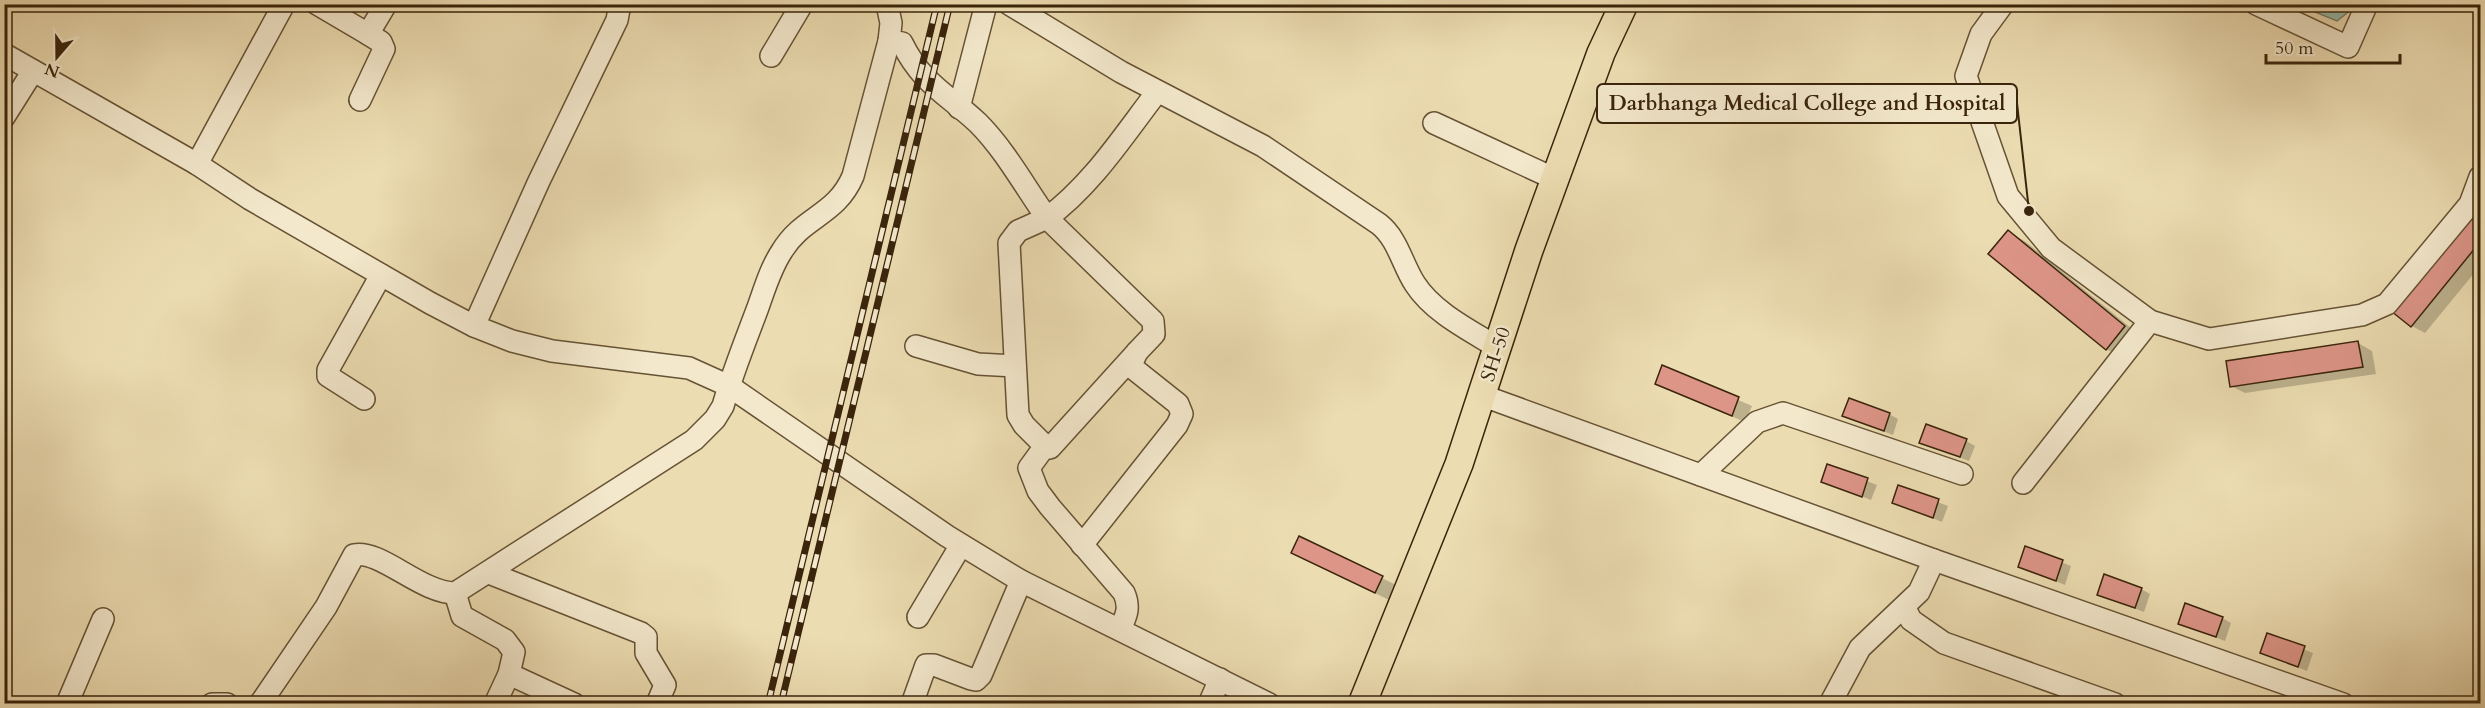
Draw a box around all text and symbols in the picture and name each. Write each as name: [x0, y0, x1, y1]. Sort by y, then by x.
north arrow: [27, 27, 87, 87]
scale bar: [2266, 27, 2400, 65]
text: 50 m: [2275, 36, 2314, 61]
text: N: [42, 57, 63, 83]
callout: Darbhanga Medical College and Hospital: [1597, 84, 2017, 123]
text: Darbhanga Medical College and Hospital: [1609, 89, 2005, 118]
street label: SH-50: [1474, 323, 1517, 385]

